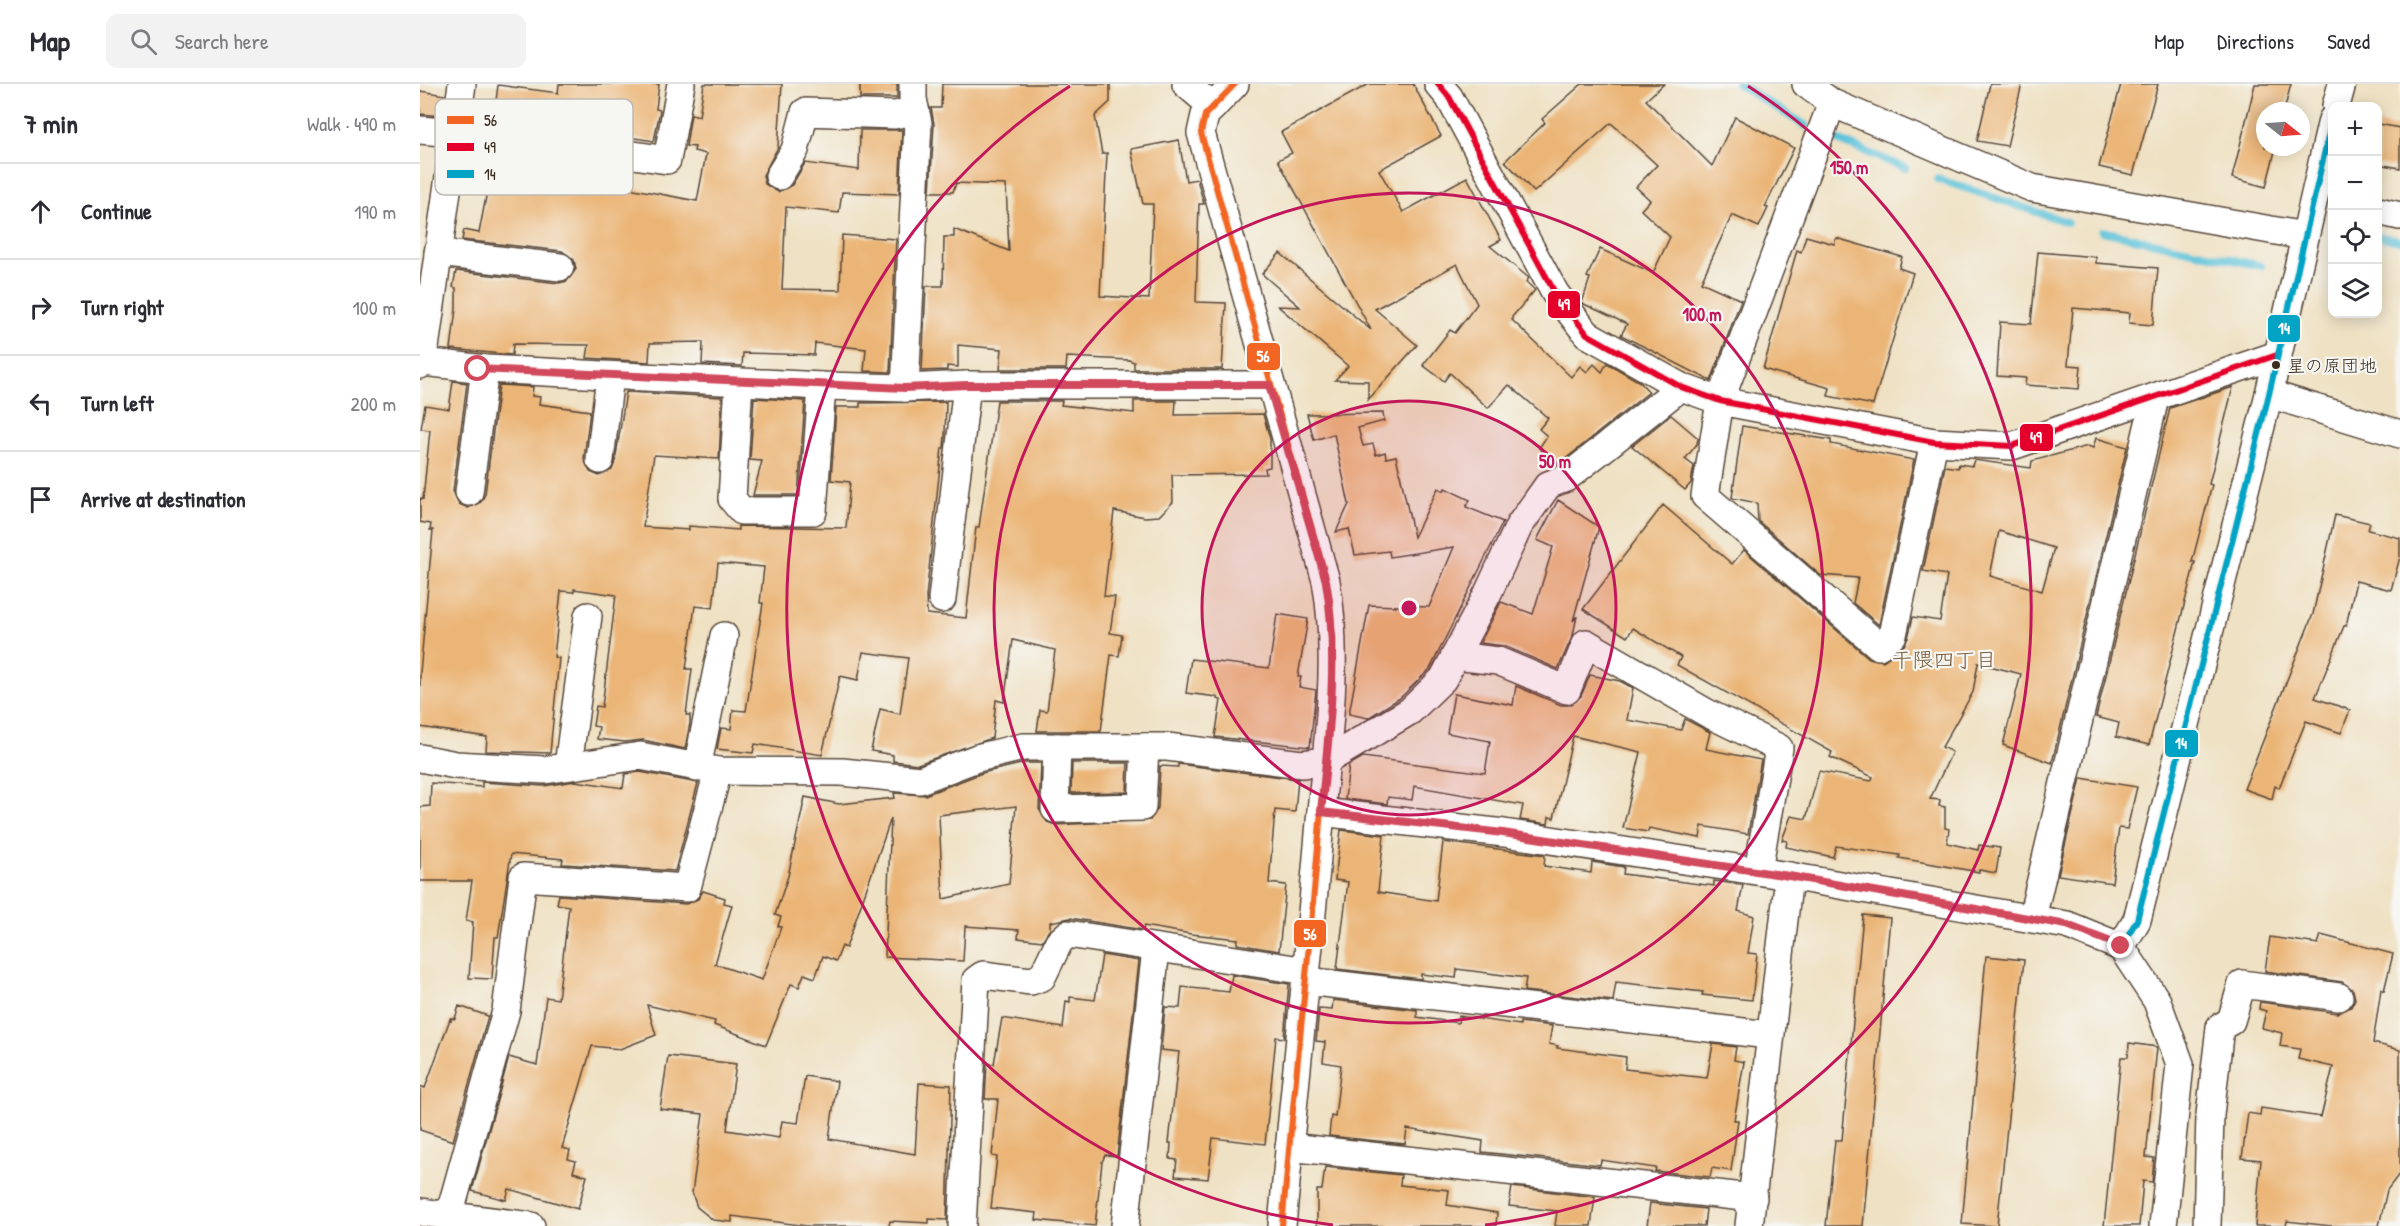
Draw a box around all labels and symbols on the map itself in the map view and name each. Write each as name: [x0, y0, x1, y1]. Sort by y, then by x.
legend: [435, 99, 633, 195]
north arrow: [2256, 102, 2310, 156]
text: 56: [484, 109, 497, 131]
text: 49: [484, 136, 496, 158]
text: 150 m: [1830, 155, 1868, 180]
text: 14: [484, 163, 496, 185]
line badge: 49: [1547, 290, 1581, 319]
text: 49: [1558, 293, 1570, 315]
text: 100 m: [1682, 302, 1722, 327]
line badge: 14: [2267, 314, 2301, 343]
text: 14: [2278, 317, 2290, 339]
line badge: 56: [1246, 342, 1281, 371]
text: 56: [1256, 345, 1270, 367]
place label: 星の原団地: [2287, 353, 2377, 378]
route start: [464, 355, 490, 381]
marker: 星の原団地: [2270, 359, 2282, 371]
line badge: 49: [2019, 423, 2054, 452]
text: 49: [2030, 426, 2042, 448]
text: 50 m: [1539, 449, 1571, 474]
centre of rings: [1399, 598, 1419, 618]
district label: 干隈四丁目: [1892, 645, 1997, 674]
line badge: 14: [2164, 729, 2199, 758]
text: 14: [2175, 732, 2187, 754]
line badge: 56: [1293, 919, 1327, 948]
text: 56: [1303, 923, 1317, 945]
route end: [2107, 932, 2133, 958]

